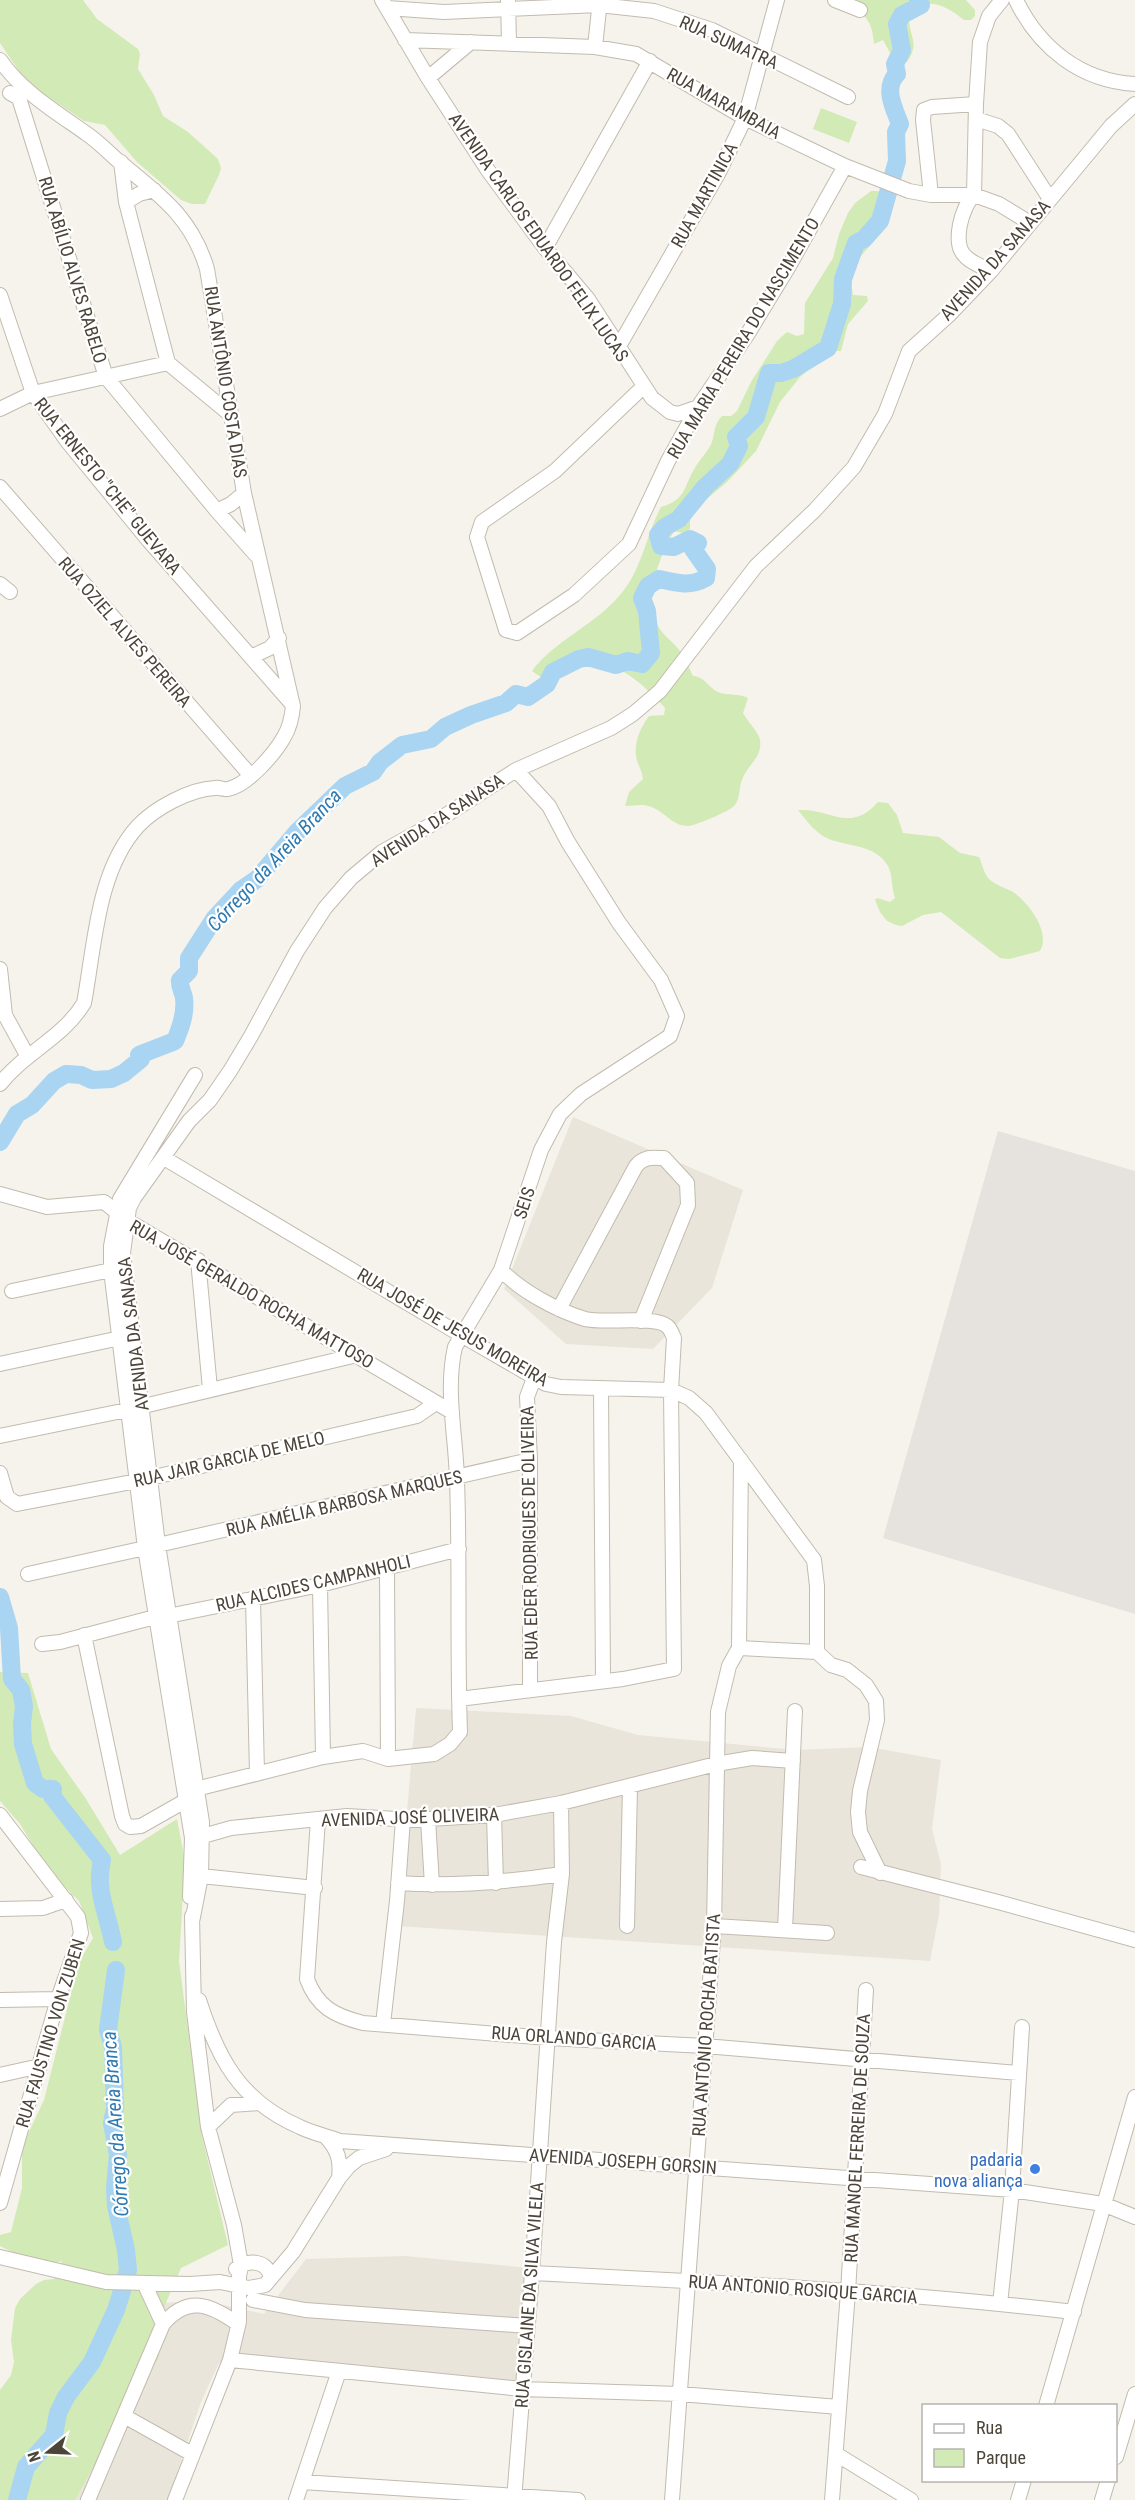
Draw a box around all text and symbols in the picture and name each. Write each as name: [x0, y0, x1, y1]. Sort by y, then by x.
street label: RUA SUMATRA: [676, 11, 782, 73]
street label: RUA MARAMBAIA: [663, 63, 785, 143]
street label: AVENIDA CARLOS EDUARDO FELIX LUCAS: [445, 109, 633, 365]
street label: RUA MARTINICA: [666, 138, 742, 251]
street label: RUA ABÍLIO ALVES RABELO: [35, 174, 111, 366]
street label: AVENIDA DA SANASA: [935, 195, 1055, 324]
street label: RUA MARIA PEREIRA DO NASCIMENTO: [663, 214, 823, 462]
street label: RUA ANTÔNIO COSTA DIAS: [200, 285, 252, 479]
street label: RUA ERNESTO "CHE" GUEVARA: [30, 393, 186, 579]
street label: RUA OZIEL ALVES PEREIRA: [54, 553, 196, 712]
street label: AVENIDA DA SANASA: [366, 769, 508, 871]
water label: Córrego da Areia Branca: [202, 784, 346, 936]
street label: SEIS: [509, 1184, 539, 1222]
street label: RUA JOSÉ GERALDO ROCHA MATTOSO: [126, 1215, 378, 1373]
street label: AVENIDA DA SANASA: [113, 1255, 153, 1412]
street label: RUA JOSÉ DE JESUS MOREIRA: [354, 1264, 553, 1391]
street label: RUA EDER RODRIGUES DE OLIVEIRA: [516, 1405, 542, 1660]
street label: RUA JAIR GARCIA DE MELO: [131, 1427, 327, 1491]
street label: RUA AMÉLIA BARBOSA MARQUES: [224, 1466, 464, 1540]
street label: RUA ALCIDES CAMPANHOLI: [214, 1550, 412, 1616]
street label: AVENIDA JOSÉ OLIVEIRA: [321, 1803, 500, 1831]
street label: RUA ANTÔNIO ROCHA BATISTA: [688, 1912, 724, 2137]
street label: RUA FAUSTINO VON ZUBEN: [11, 1936, 89, 2130]
street label: RUA MANOEL FERREIRA DE SOUZA: [840, 2012, 874, 2263]
street label: RUA ORLANDO GARCIA: [491, 2022, 658, 2054]
water label: Córrego da Areia Branca: [97, 2030, 133, 2218]
street label: AVENIDA JOSEPH GORSIN: [529, 2144, 717, 2178]
place label: padaria nova aliança: [934, 2149, 1023, 2191]
marker: padaria nova aliança: [1028, 2162, 1042, 2176]
street label: RUA GISLAINE DA SILVA VILELA: [511, 2180, 547, 2409]
street label: RUA ANTONIO ROSIQUE GARCIA: [688, 2271, 919, 2308]
legend: [922, 2404, 1117, 2482]
text: Rua: [976, 2417, 1003, 2438]
north arrow: [18, 2422, 78, 2482]
text: Parque: [976, 2447, 1026, 2468]
text: N: [24, 2449, 45, 2464]

